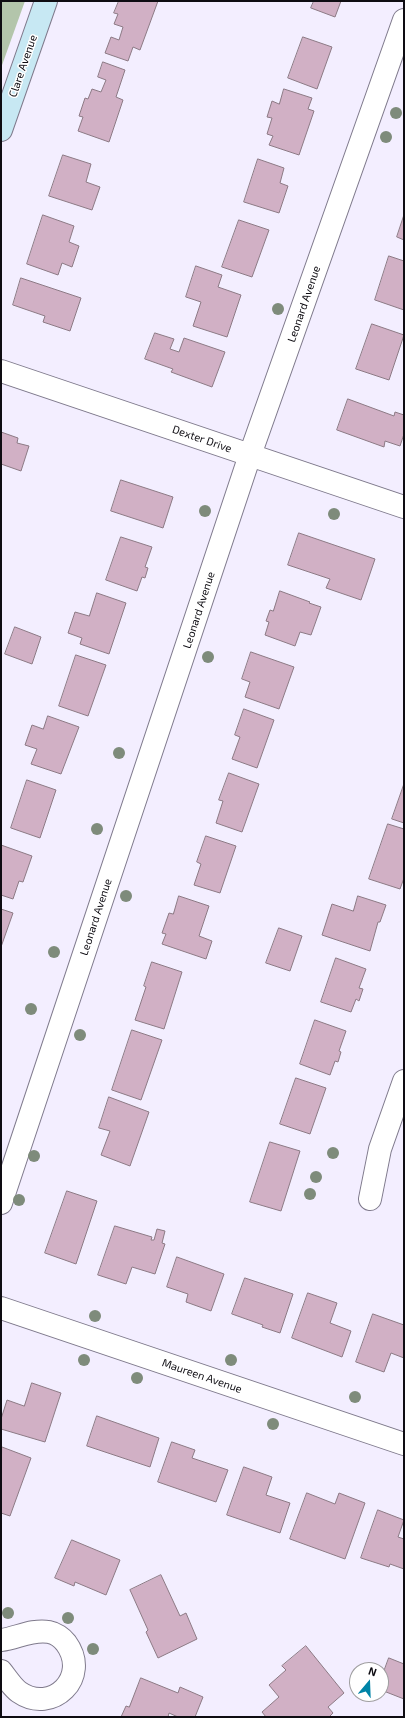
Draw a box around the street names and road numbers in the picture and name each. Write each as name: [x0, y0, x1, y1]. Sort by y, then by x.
street label: Clare Avenue: [6, 33, 40, 99]
street label: Leonard Avenue: [285, 264, 323, 344]
street label: Dexter Drive: [170, 423, 234, 455]
street label: Leonard Avenue: [180, 570, 218, 650]
street label: Leonard Avenue: [77, 877, 115, 957]
street label: Maureen Avenue: [160, 1356, 244, 1396]

